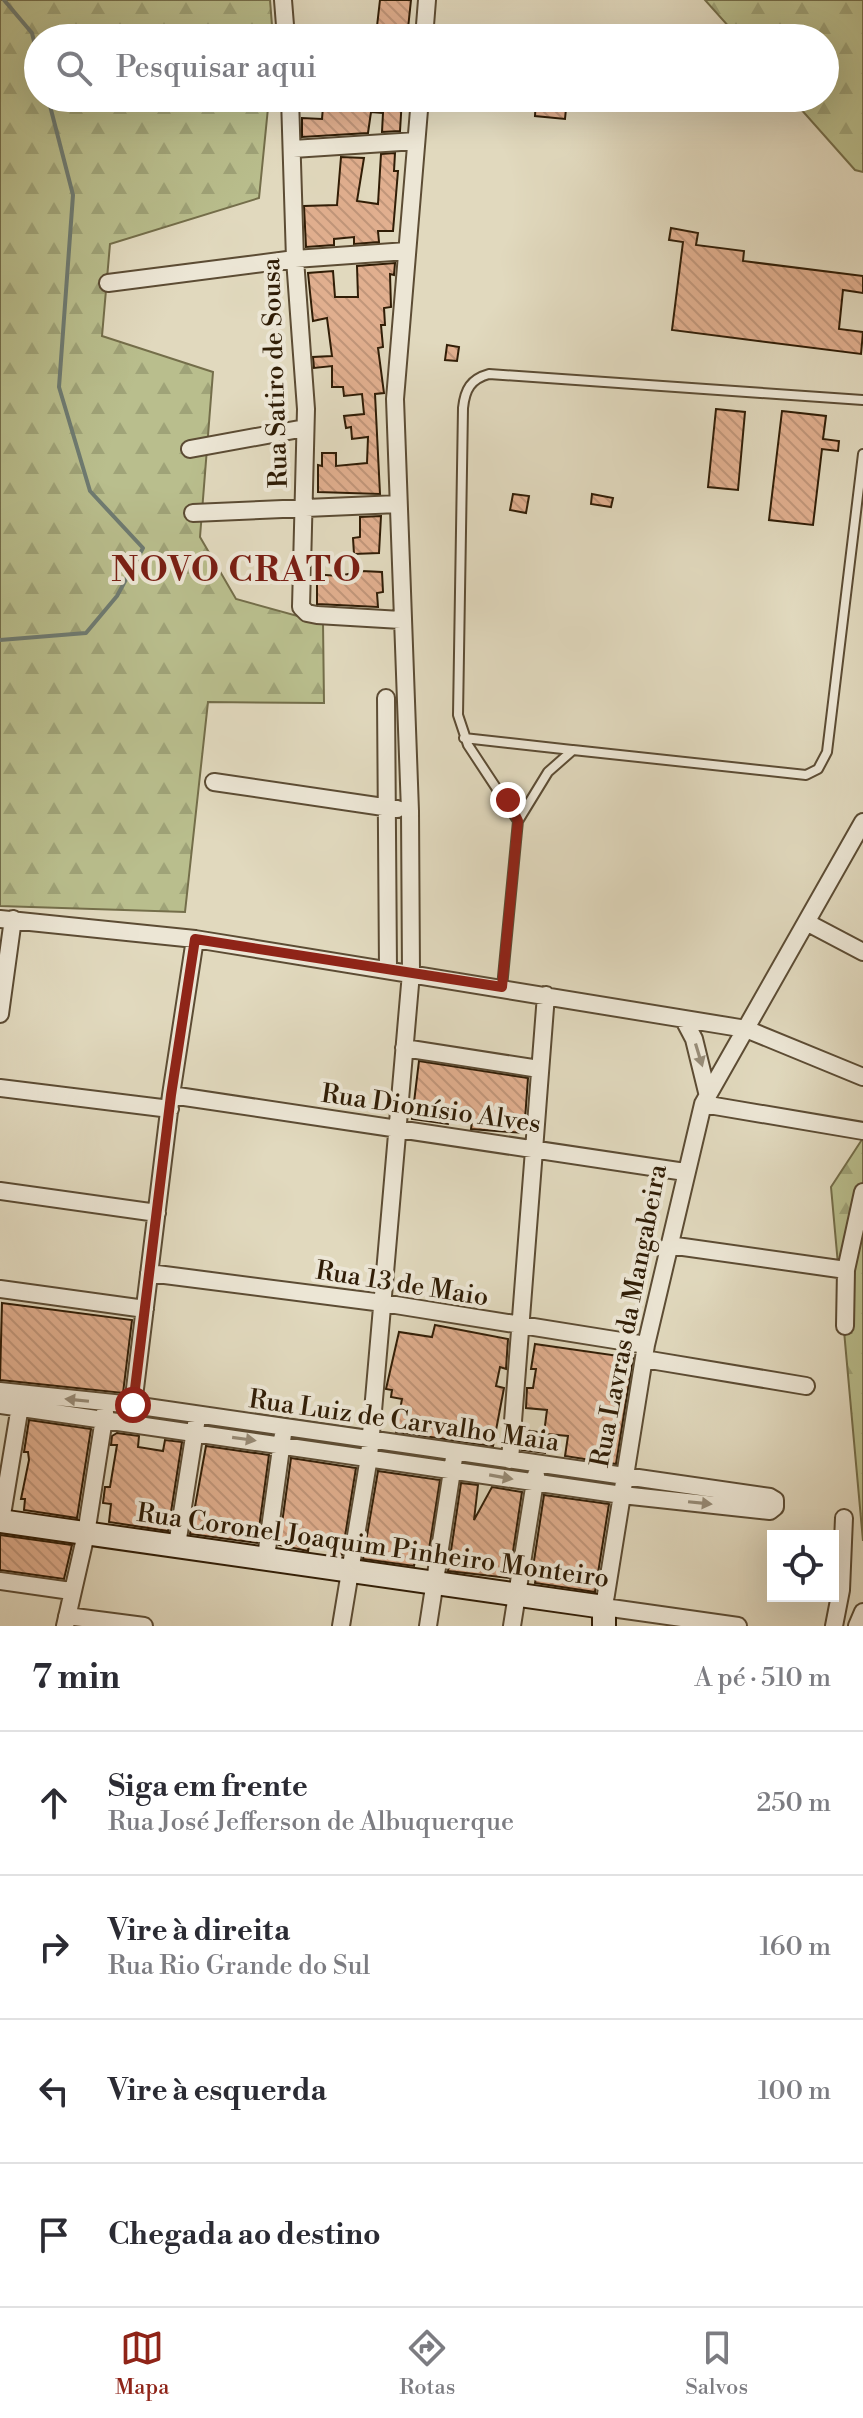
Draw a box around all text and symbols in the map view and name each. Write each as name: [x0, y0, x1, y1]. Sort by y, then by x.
search box: [24, 24, 839, 112]
icon: search: [52, 46, 96, 90]
text: Pesquisar aqui: [116, 49, 317, 87]
street label: Rua Satiro de Sousa: [255, 257, 295, 489]
district label: NOVO CRATO: [111, 550, 363, 592]
route end: [490, 782, 526, 818]
one-way arrow: [693, 1043, 706, 1067]
street label: Rua Dionísio Alves: [319, 1078, 543, 1140]
street label: Rua Lavras da Mangabeira: [584, 1161, 674, 1470]
street label: Rua 13 de Maio: [313, 1255, 491, 1313]
street label: Rua Luiz de Carvalho Maia: [247, 1383, 562, 1459]
route start: [115, 1387, 151, 1423]
one-way arrow: [64, 1393, 89, 1406]
one-way arrow: [232, 1433, 257, 1446]
one-way arrow: [489, 1471, 514, 1483]
street label: Rua Coronel Joaquim Pinheiro Monteiro: [135, 1497, 611, 1595]
one-way arrow: [687, 1497, 712, 1510]
map controls: [767, 1530, 839, 1602]
button: locate: [767, 1530, 839, 1602]
text: 7 min: [32, 1657, 120, 1699]
text: A pé · 510 m: [695, 1662, 831, 1694]
text: Siga em frente: [108, 1768, 308, 1806]
icon: ahead: [32, 1781, 76, 1825]
text: 250 m: [756, 1787, 831, 1819]
text: Rua José Jefferson de Albuquerque: [108, 1806, 514, 1838]
text: Vire à direita: [108, 1912, 290, 1950]
icon: right: [32, 1925, 76, 1969]
text: 160 m: [760, 1931, 831, 1963]
text: Rua Rio Grande do Sul: [108, 1950, 370, 1982]
icon: left: [32, 2069, 76, 2113]
text: Vire à esquerda: [108, 2072, 327, 2110]
text: 100 m: [758, 2075, 831, 2107]
icon: arrive: [32, 2213, 76, 2257]
text: Chegada ao destino: [108, 2216, 381, 2254]
tab: Mapa: [115, 2326, 169, 2401]
tab: Rotas: [399, 2326, 455, 2401]
tab: Salvos: [685, 2326, 748, 2401]

